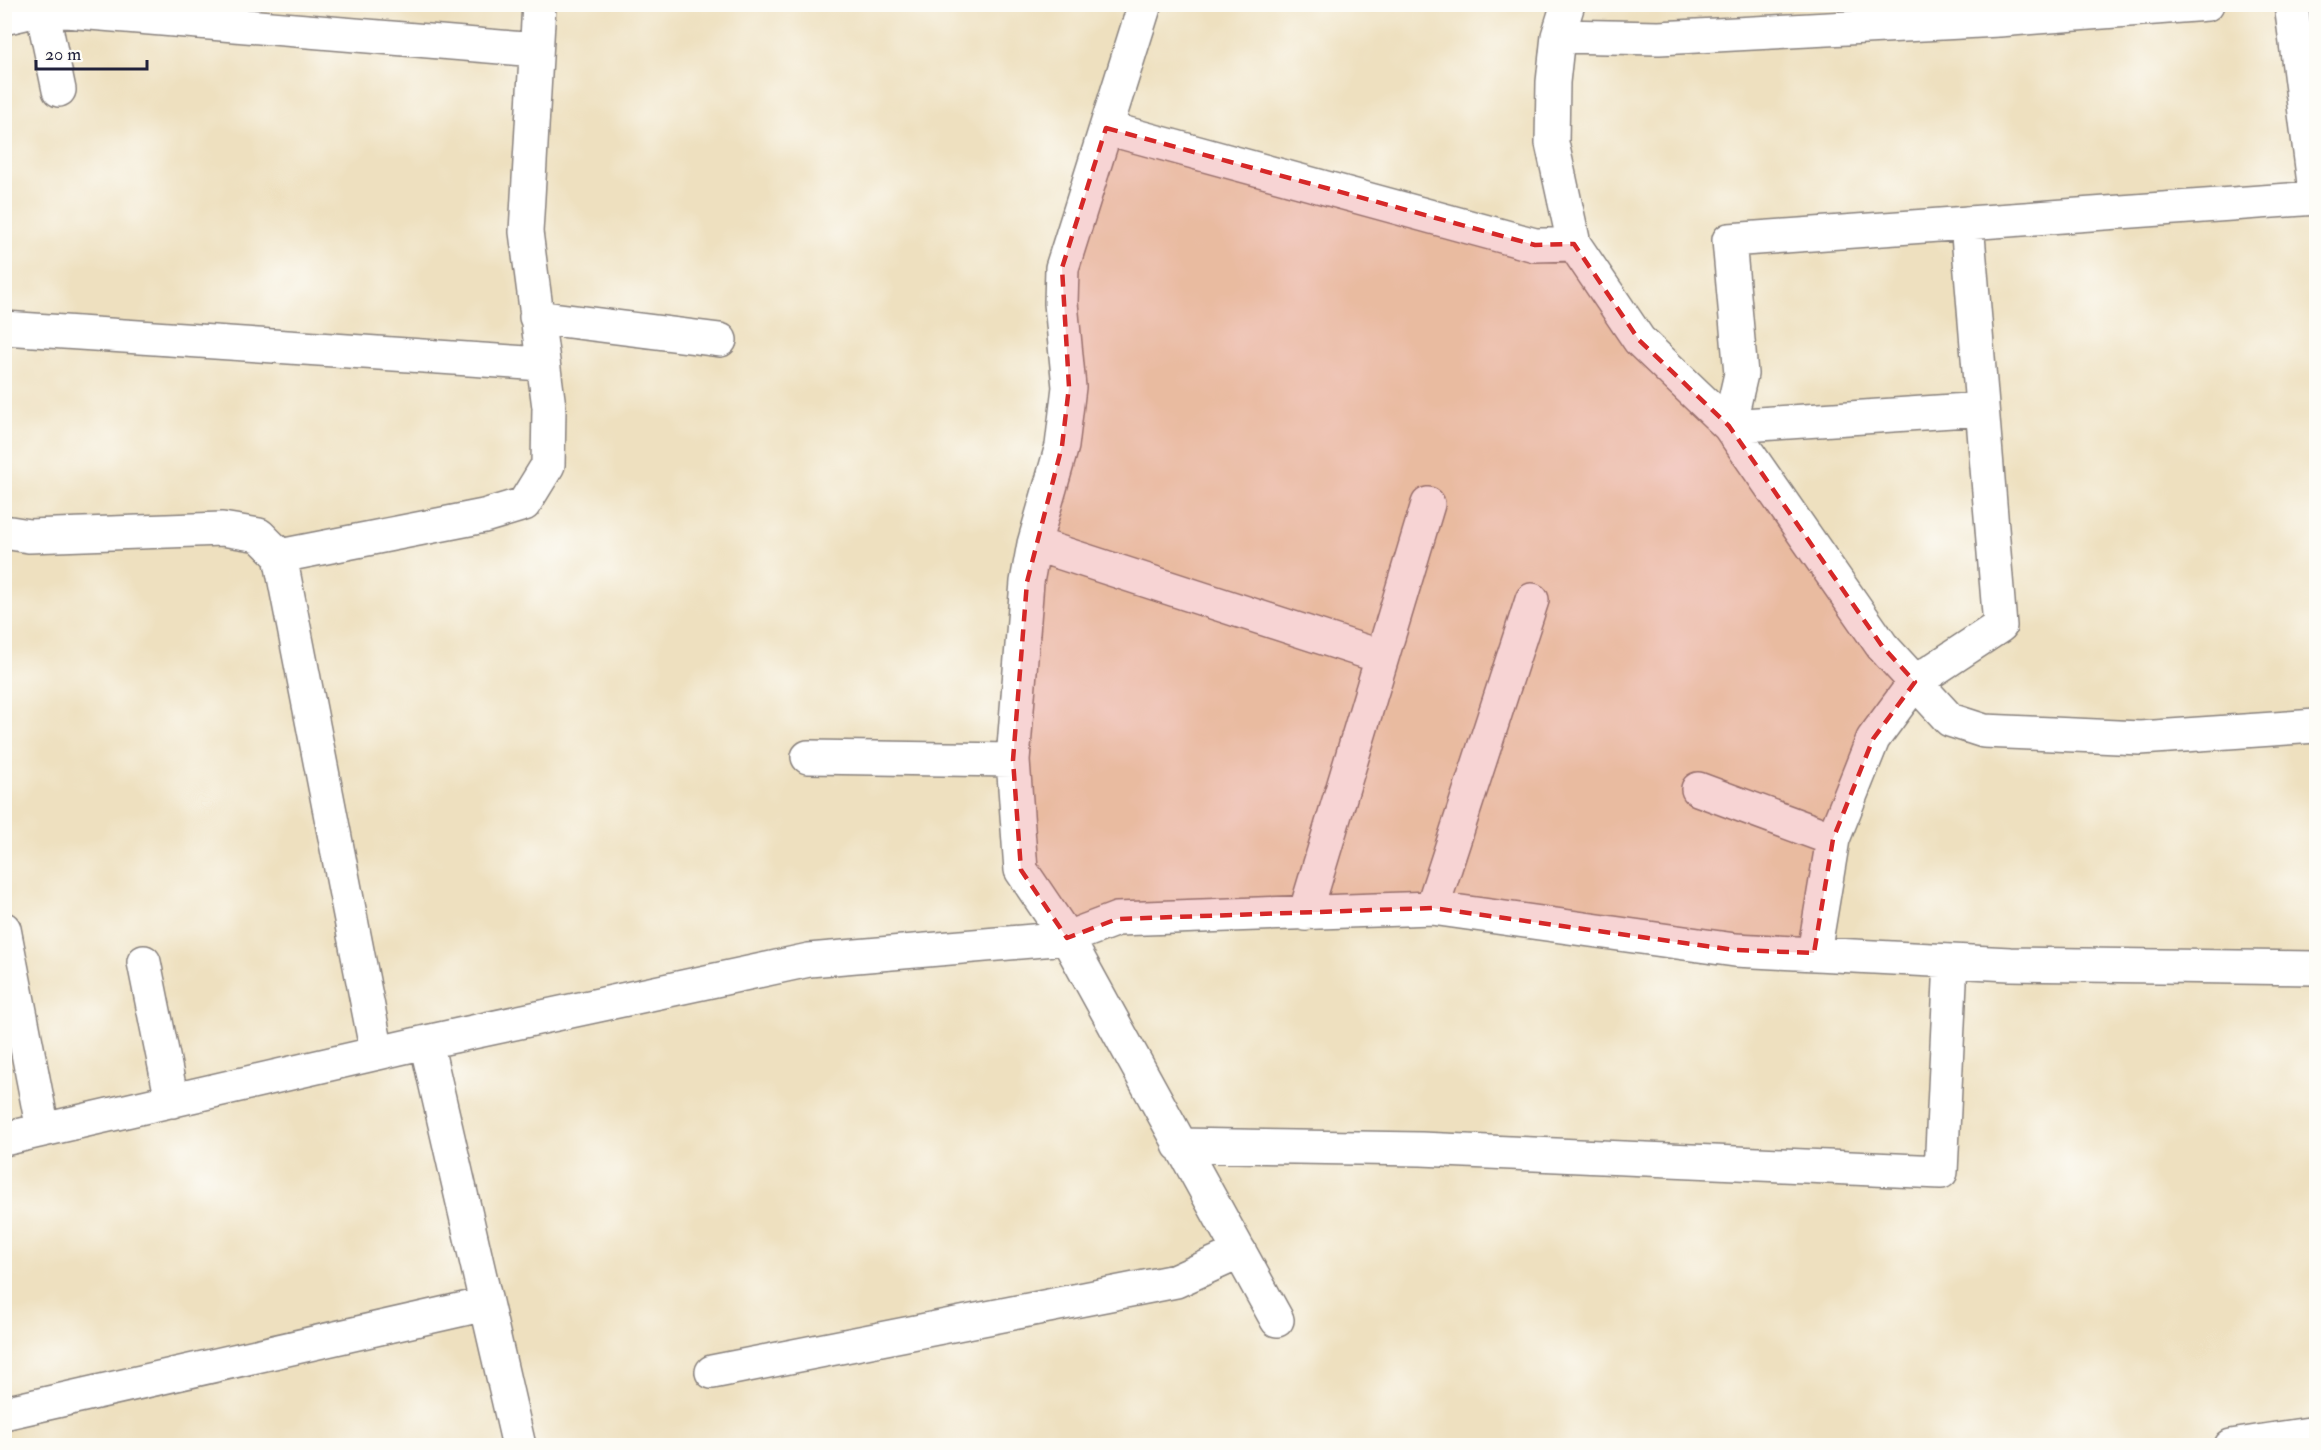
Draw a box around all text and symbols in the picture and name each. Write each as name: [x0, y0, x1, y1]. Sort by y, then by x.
scale bar: [36, 33, 147, 71]
text: 20 m: [45, 43, 81, 66]

